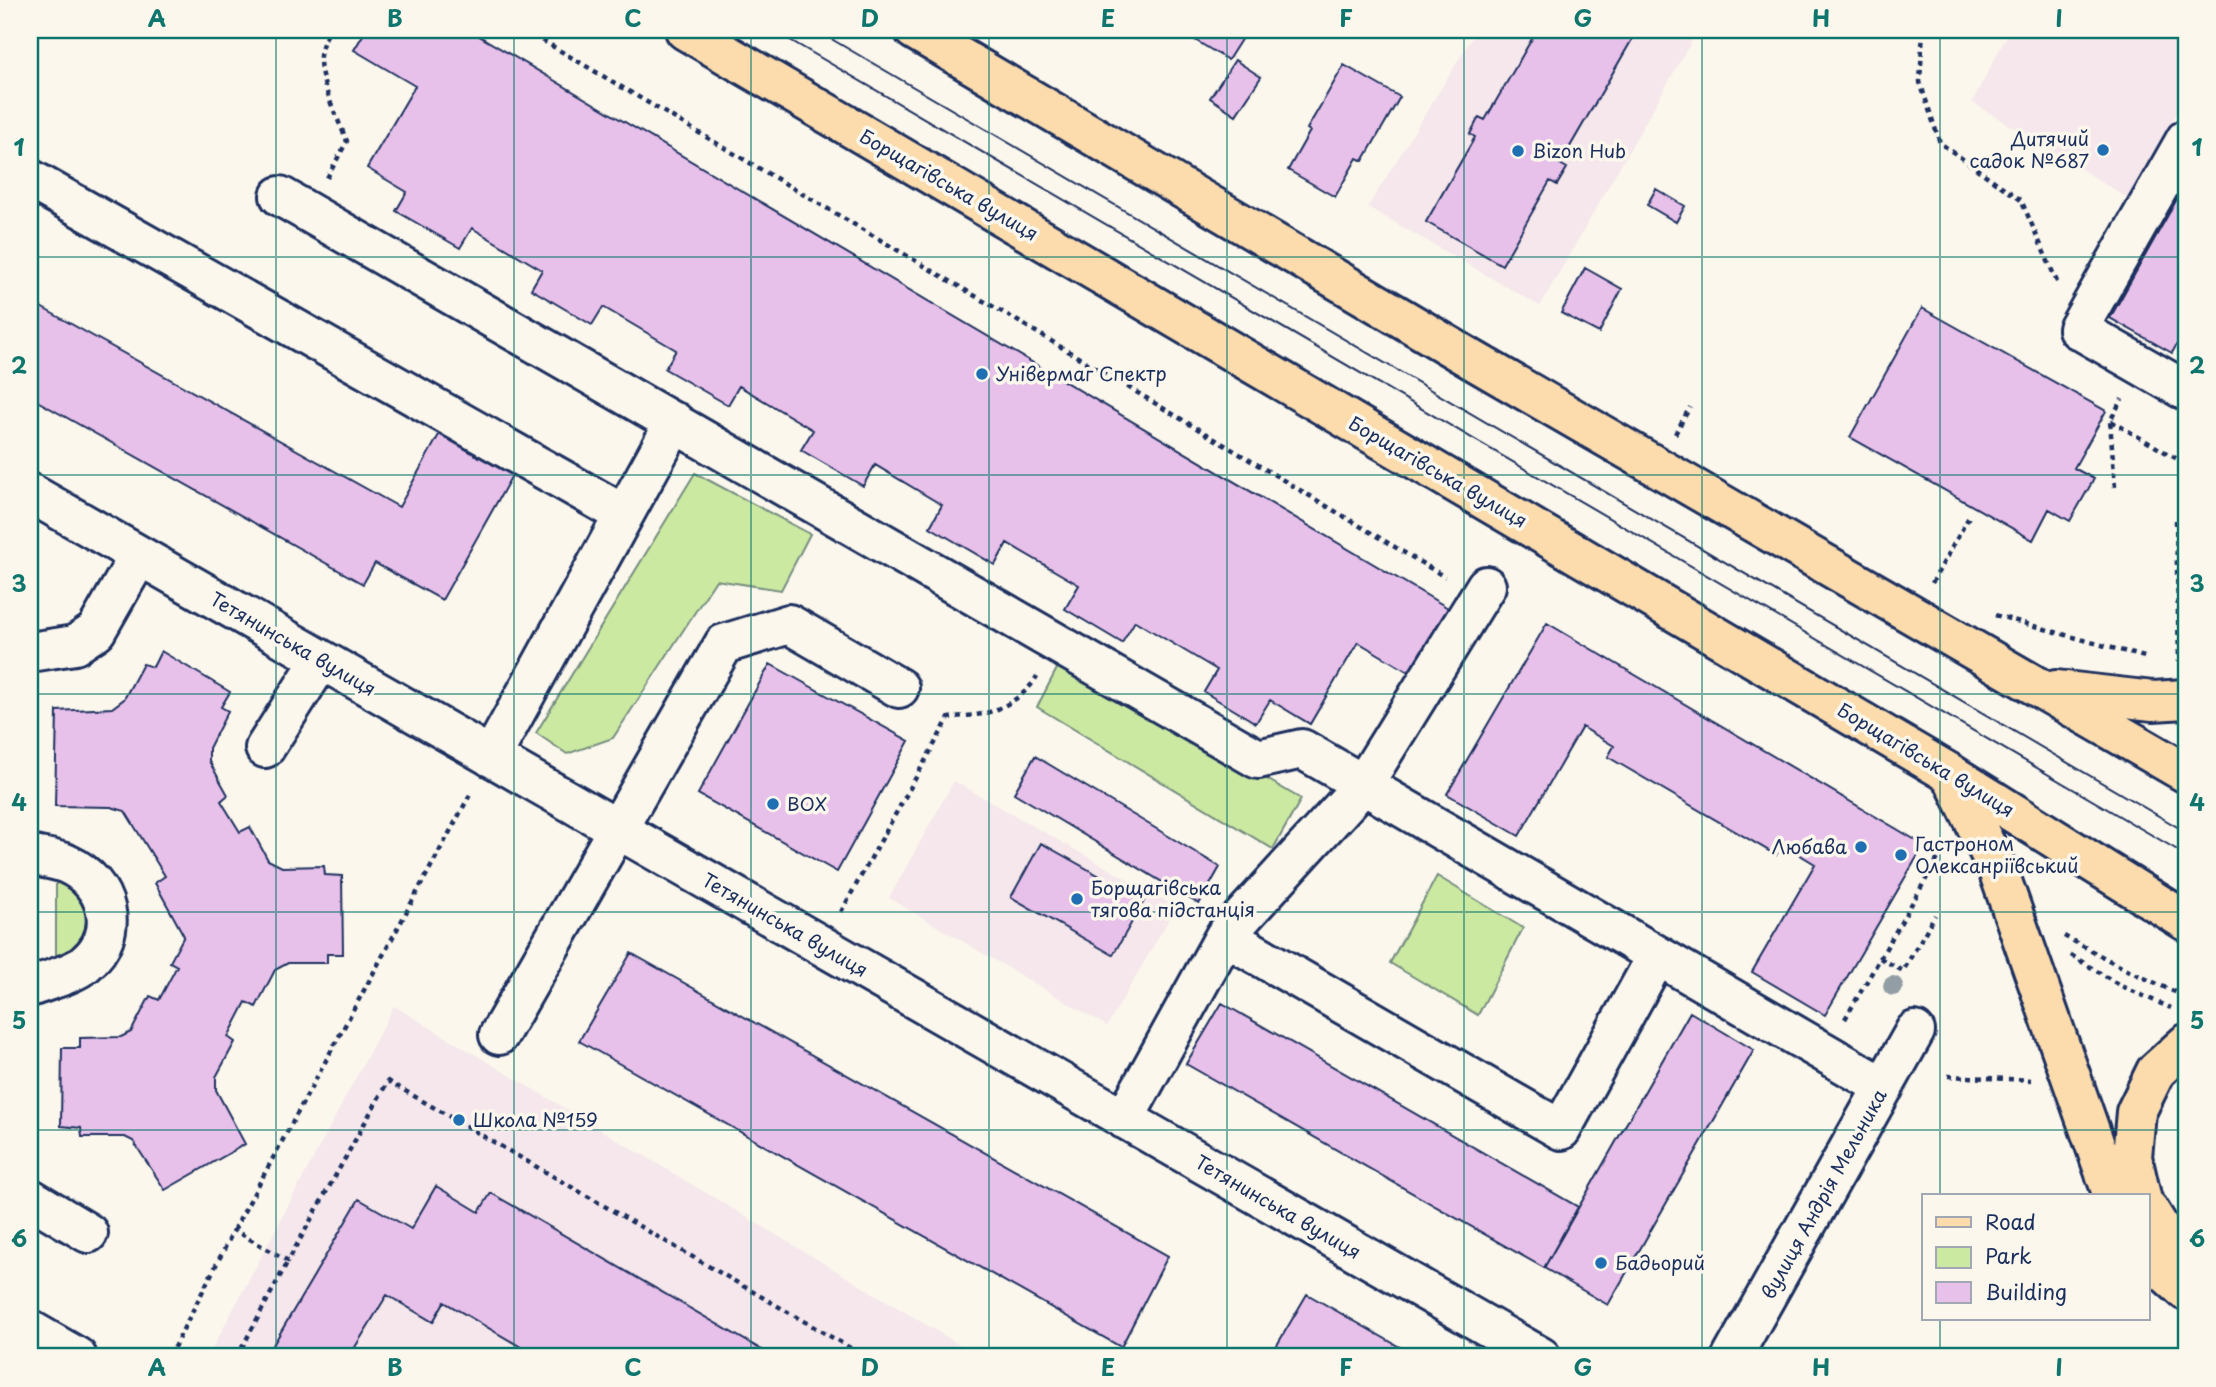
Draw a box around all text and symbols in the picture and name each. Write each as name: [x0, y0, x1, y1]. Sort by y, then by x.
text: A: [148, 0, 166, 35]
text: B: [387, 0, 403, 35]
text: C: [624, 0, 642, 35]
text: D: [861, 0, 879, 35]
text: E: [1101, 0, 1115, 35]
text: F: [1339, 0, 1353, 35]
text: G: [1574, 0, 1592, 35]
text: H: [1812, 0, 1830, 35]
text: I: [2055, 0, 2063, 35]
street label: Борщагівська вулиця: [855, 122, 1044, 247]
place label: Дитячий садок №687: [1969, 124, 2089, 174]
text: 1: [14, 129, 25, 164]
text: 1: [2192, 129, 2203, 164]
place label: Bizon Hub: [1532, 136, 1626, 164]
marker: Дитячий садок №687: [2095, 142, 2111, 158]
marker: Bizon Hub: [1510, 143, 1526, 159]
text: 2: [11, 347, 27, 382]
text: 2: [2189, 347, 2205, 382]
place label: Універмаг Спектр: [996, 359, 1167, 387]
marker: Універмаг Спектр: [974, 366, 990, 382]
street label: Борщагівська вулиця: [1344, 409, 1533, 534]
text: 3: [11, 565, 27, 600]
text: 3: [2189, 565, 2205, 600]
street label: Тетянинська вулиця: [205, 584, 382, 702]
street label: Борщагівська вулиця: [1833, 695, 2020, 823]
text: 4: [11, 784, 27, 819]
text: 4: [2189, 784, 2205, 819]
place label: BOX: [787, 789, 827, 817]
marker: BOX: [765, 796, 781, 812]
place label: Гастроном Олексанріївський: [1915, 829, 2078, 879]
place label: Любава: [1772, 832, 1847, 860]
marker: Любава: [1853, 839, 1869, 855]
marker: Гастроном Олексанріївський: [1893, 847, 1909, 863]
street label: Тетянинська вулиця: [697, 865, 874, 983]
place label: Борщагівська тягова підстанція: [1091, 873, 1255, 923]
marker: Борщагівська тягова підстанція: [1069, 891, 1085, 907]
text: 5: [12, 1002, 26, 1037]
text: 5: [2190, 1002, 2204, 1037]
street label: вулиця Андрія Мельника: [1754, 1083, 1893, 1304]
place label: Школа №159: [473, 1105, 598, 1133]
marker: Школа №159: [451, 1112, 467, 1128]
street label: Тетянинська вулиця: [1190, 1147, 1367, 1265]
legend: [1922, 1194, 2150, 1320]
text: Road: [1985, 1205, 2036, 1237]
text: 6: [11, 1220, 27, 1255]
text: 6: [2189, 1220, 2205, 1255]
text: Park: [1985, 1239, 2032, 1271]
place label: Бадьорий: [1615, 1248, 1705, 1276]
marker: Бадьорий: [1593, 1255, 1609, 1271]
text: Building: [1985, 1275, 2067, 1307]
text: A: [148, 1349, 166, 1384]
text: B: [387, 1349, 403, 1384]
text: C: [624, 1349, 642, 1384]
text: D: [861, 1349, 879, 1384]
text: E: [1101, 1349, 1115, 1384]
text: F: [1339, 1349, 1353, 1384]
text: G: [1574, 1349, 1592, 1384]
text: H: [1812, 1349, 1830, 1384]
text: I: [2055, 1349, 2063, 1384]

